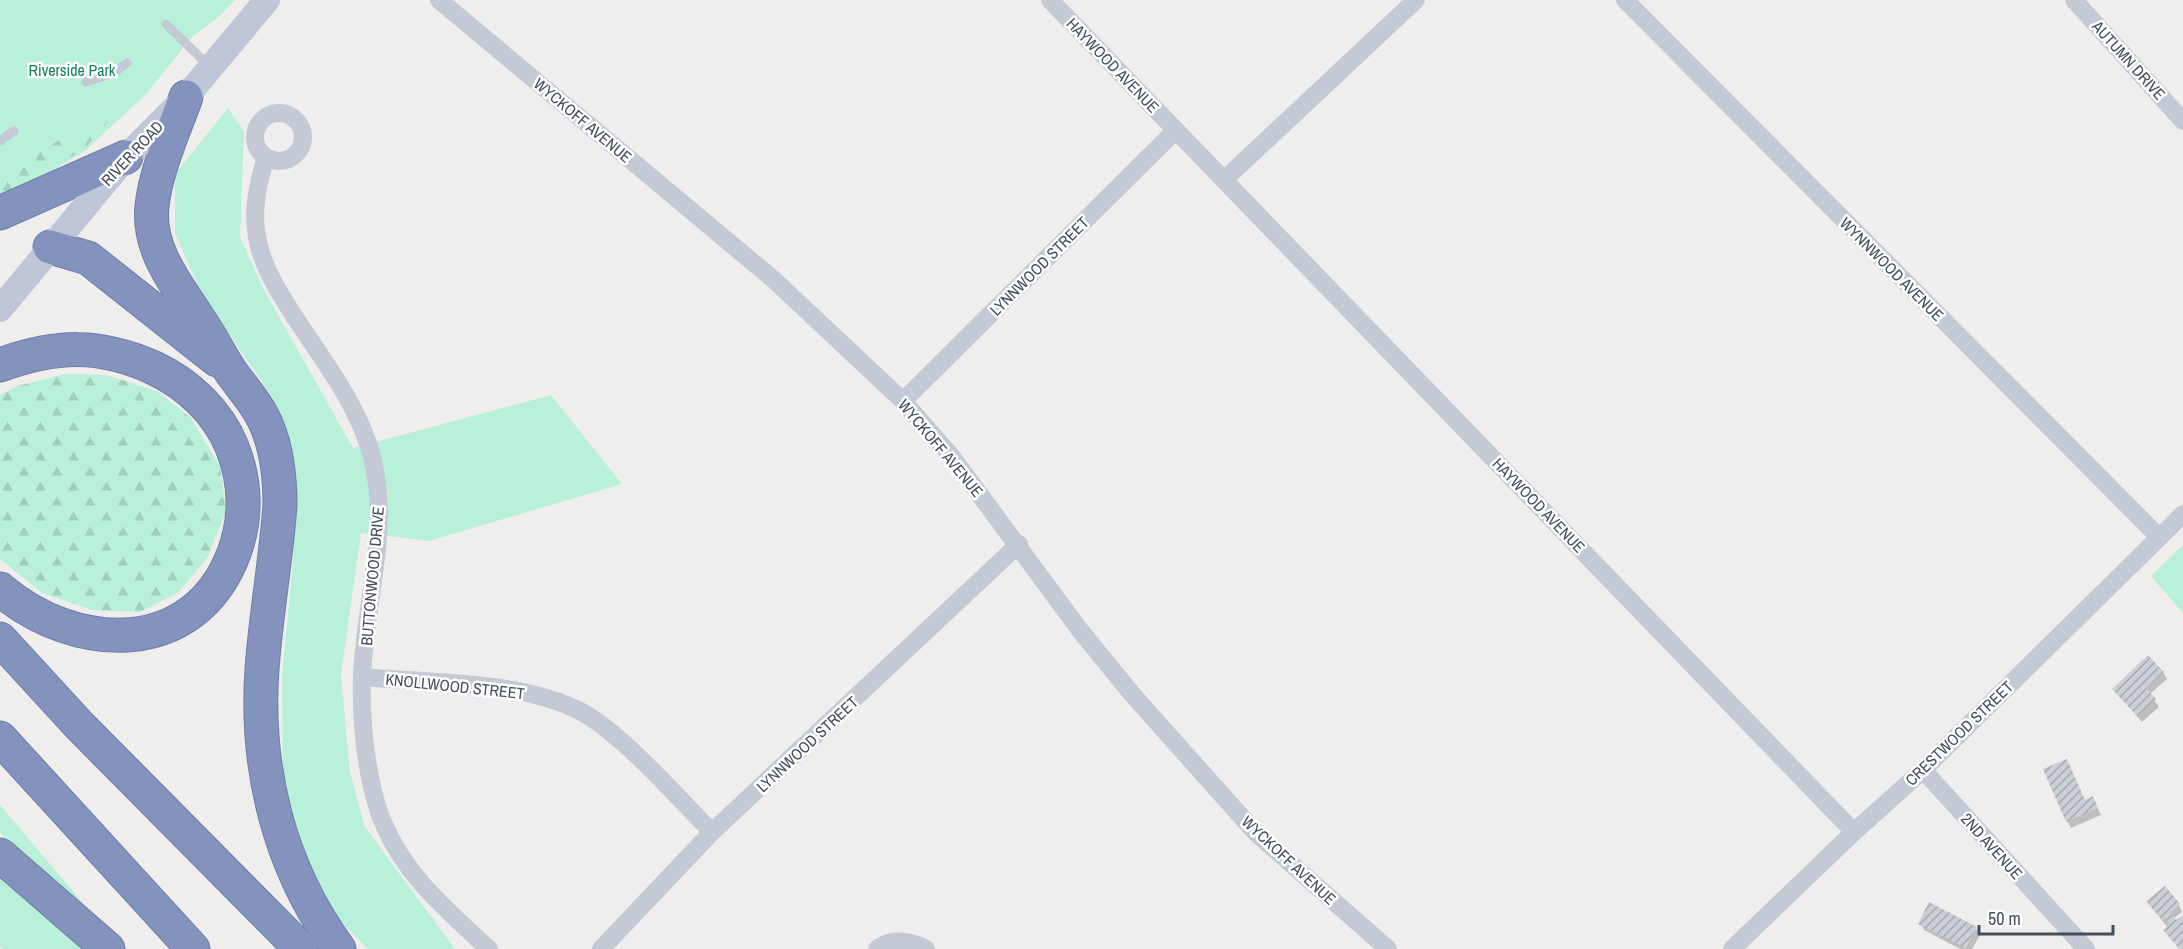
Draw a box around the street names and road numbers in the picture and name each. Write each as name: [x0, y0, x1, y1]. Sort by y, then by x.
street label: HAYWOOD AVENUE: [1062, 13, 1164, 117]
street label: AUTUMN DRIVE: [2087, 15, 2171, 104]
street label: WYCKOFF AVENUE: [529, 73, 637, 167]
street label: RIVER ROAD: [96, 116, 168, 190]
street label: LYNNWOOD STREET: [985, 212, 1093, 320]
street label: WYNNWOOD AVENUE: [1835, 212, 1949, 326]
street label: WYCKOFF AVENUE: [894, 394, 988, 502]
street label: HAYWOOD AVENUE: [1488, 453, 1590, 557]
street label: BUTTONWOOD DRIVE: [355, 505, 389, 647]
street label: KNOLLWOOD STREET: [384, 668, 526, 704]
street label: CRESTWOOD STREET: [1900, 676, 2018, 790]
street label: LYNNWOOD STREET: [751, 691, 863, 797]
street label: 2ND AVENUE: [1956, 808, 2028, 884]
street label: WYCKOFF AVENUE: [1237, 811, 1341, 909]

